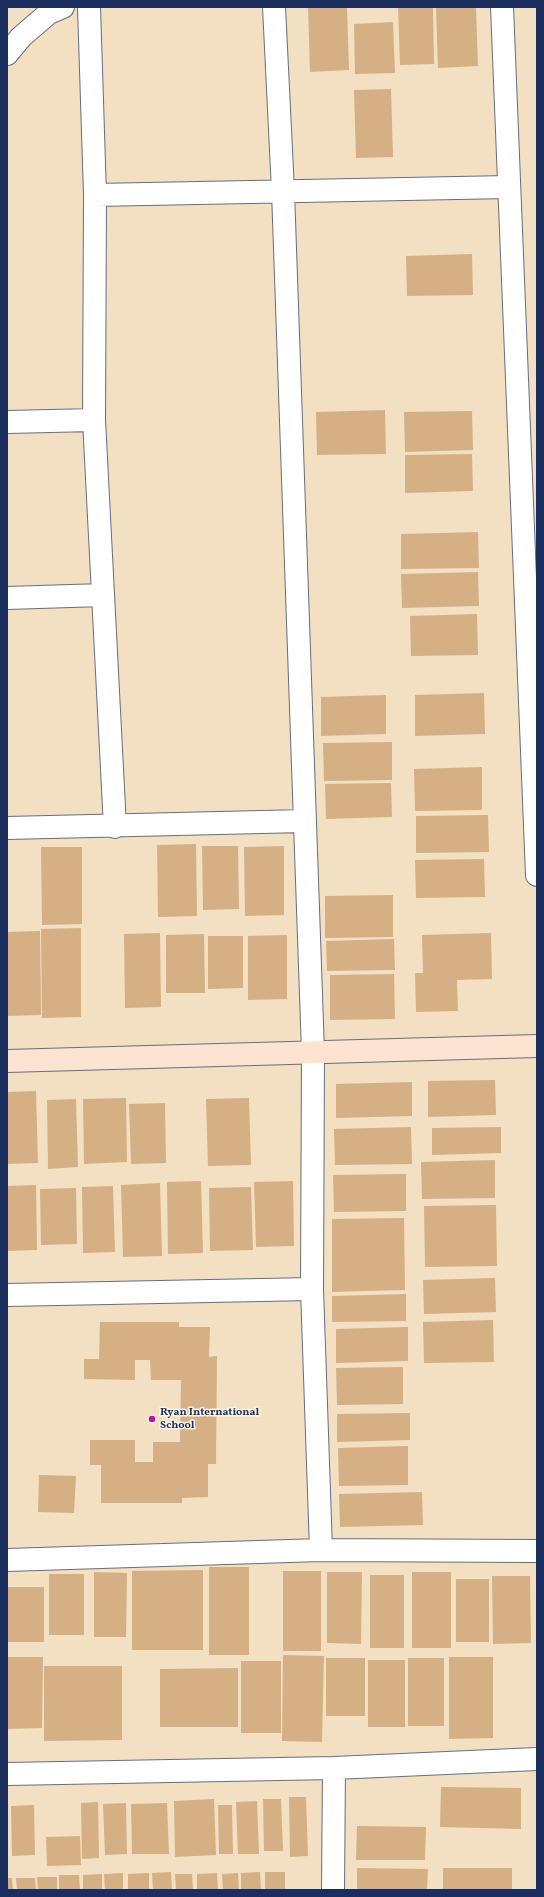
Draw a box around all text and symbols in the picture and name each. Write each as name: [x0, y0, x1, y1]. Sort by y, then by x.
place label: Ryan International School: [160, 1406, 259, 1432]
marker: Ryan International School: [147, 1414, 157, 1424]

